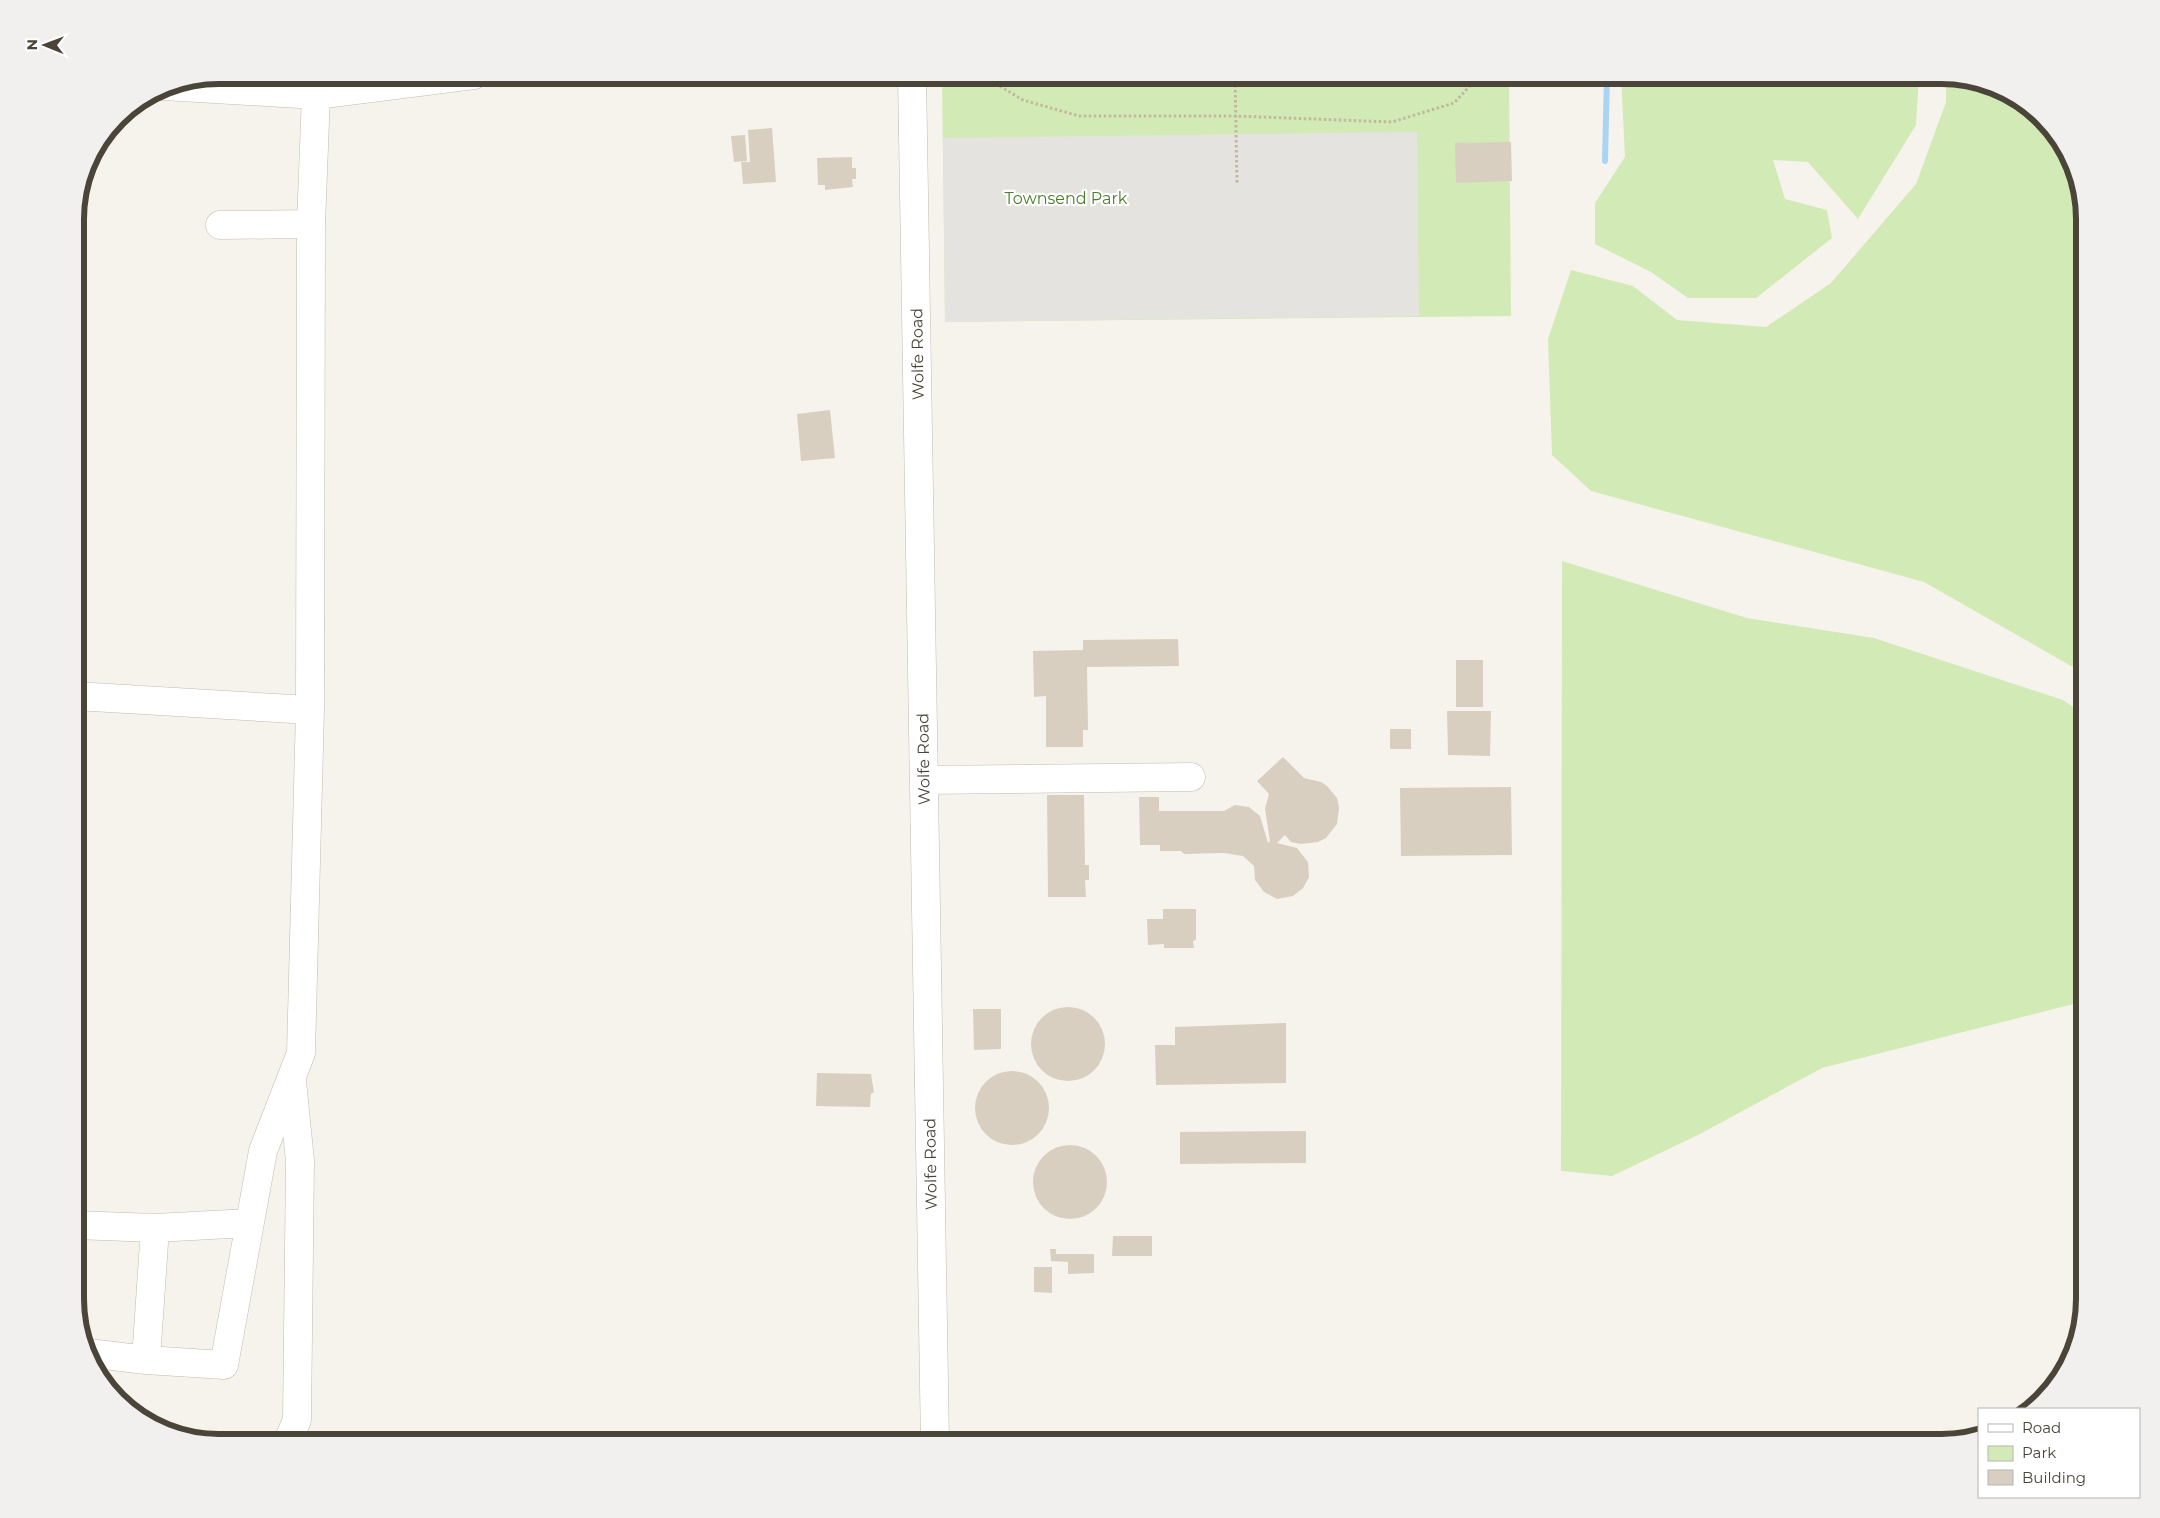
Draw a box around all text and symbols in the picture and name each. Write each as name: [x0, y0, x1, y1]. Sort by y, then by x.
north arrow: [20, 20, 70, 70]
text: N: [23, 39, 41, 51]
park label: Townsend Park: [1005, 189, 1128, 208]
street label: Wolfe Road: [907, 308, 928, 400]
street label: Wolfe Road: [913, 713, 934, 805]
street label: Wolfe Road: [920, 1118, 941, 1210]
legend: [1978, 1408, 2140, 1498]
text: Road: [2022, 1418, 2061, 1437]
text: Park: [2022, 1443, 2056, 1462]
text: Building: [2022, 1468, 2086, 1487]

